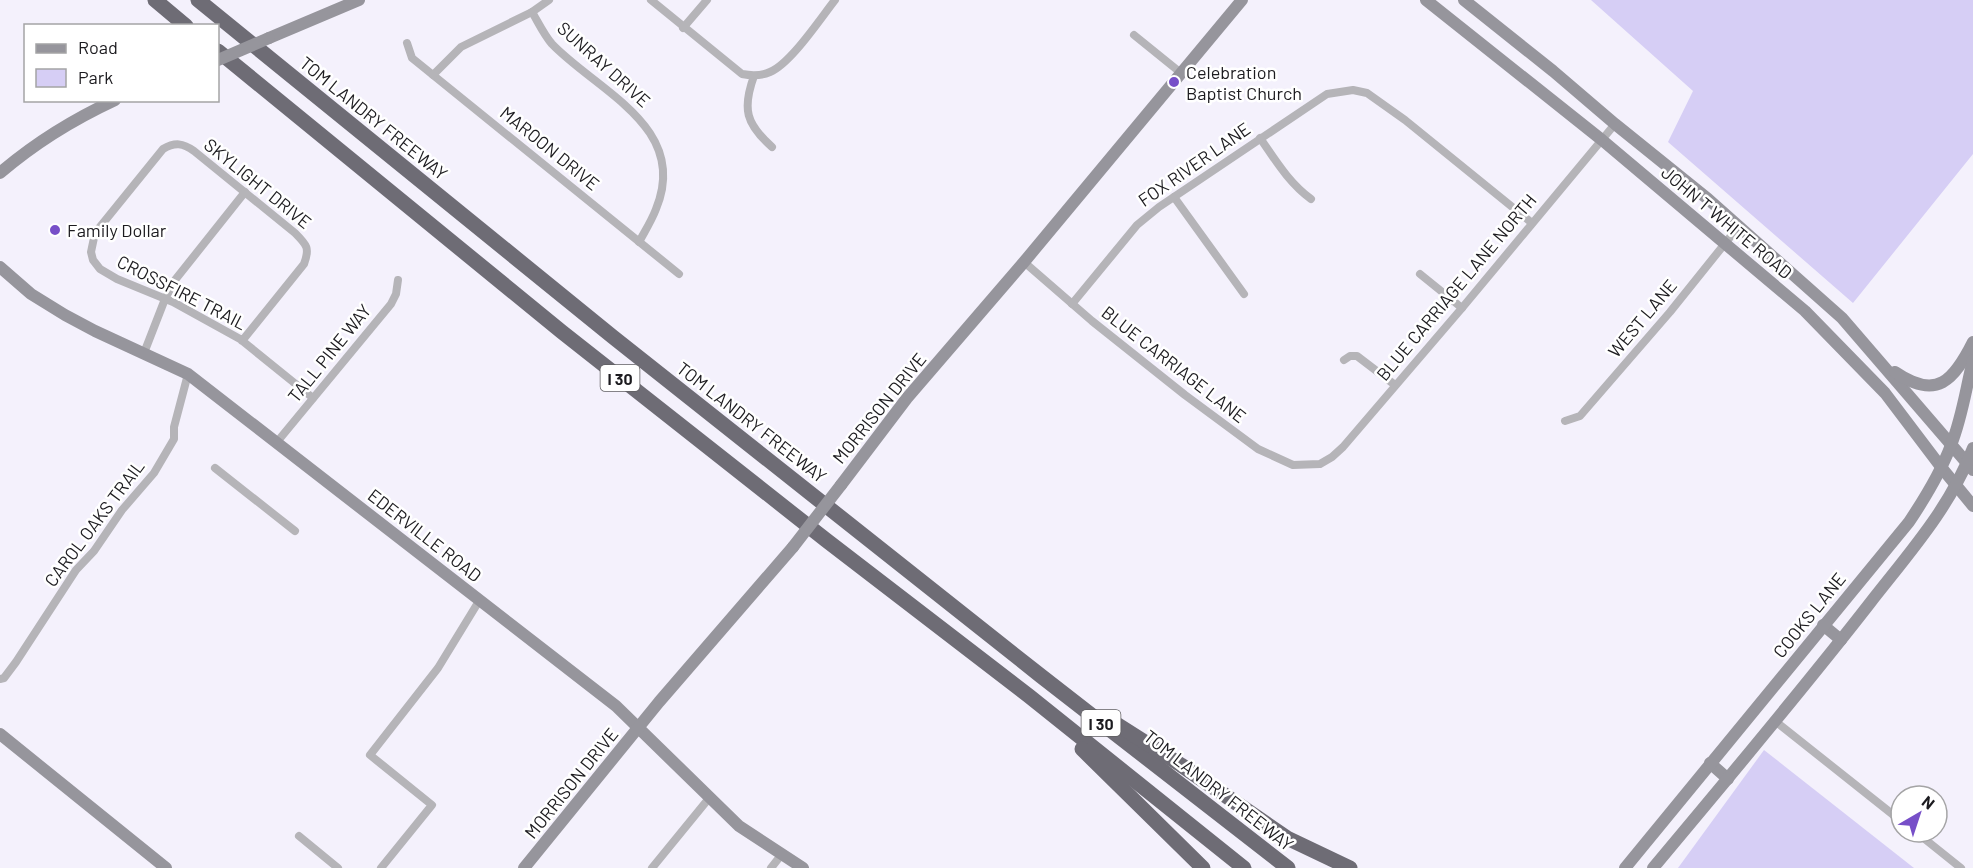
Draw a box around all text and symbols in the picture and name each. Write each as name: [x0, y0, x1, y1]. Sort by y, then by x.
street label: SUNRAY DRIVE: [553, 17, 655, 111]
legend: [24, 24, 219, 102]
text: Road: [78, 36, 118, 58]
street label: TOM LANDRY FREEWAY: [296, 52, 452, 184]
place label: Celebration Baptist Church: [1186, 61, 1302, 104]
text: Park: [78, 66, 113, 88]
marker: Celebration Baptist Church: [1167, 75, 1181, 89]
street label: MAROON DRIVE: [496, 101, 604, 195]
street label: FOX RIVER LANE: [1134, 117, 1254, 211]
street label: SKYLIGHT DRIVE: [200, 133, 316, 233]
street label: JOHN T WHITE ROAD: [1657, 161, 1797, 283]
street label: BLUE CARRIAGE LANE NORTH: [1371, 189, 1541, 385]
place label: Family Dollar: [67, 219, 167, 241]
marker: Family Dollar: [48, 223, 62, 237]
street label: CROSSFIRE TRAIL: [114, 250, 250, 334]
street label: WEST LANE: [1603, 274, 1681, 362]
street label: TALL PINE WAY: [283, 299, 375, 407]
street label: BLUE CARRIAGE LANE: [1097, 301, 1251, 427]
street label: MORRISON DRIVE: [828, 348, 930, 468]
street label: TOM LANDRY FREEWAY: [673, 357, 831, 487]
road number: I 30: [600, 365, 640, 391]
street label: CAROL OAKS TRAIL: [39, 455, 149, 591]
street label: EDERVILLE ROAD: [364, 484, 486, 586]
street label: COOKS LANE: [1768, 568, 1850, 662]
road number: I 30: [1082, 710, 1120, 736]
street label: MORRISON DRIVE: [520, 723, 622, 843]
street label: TOM LANDRY FREEWAY: [1140, 725, 1298, 855]
north arrow: [1889, 784, 1949, 844]
text: N: [1919, 791, 1939, 813]

